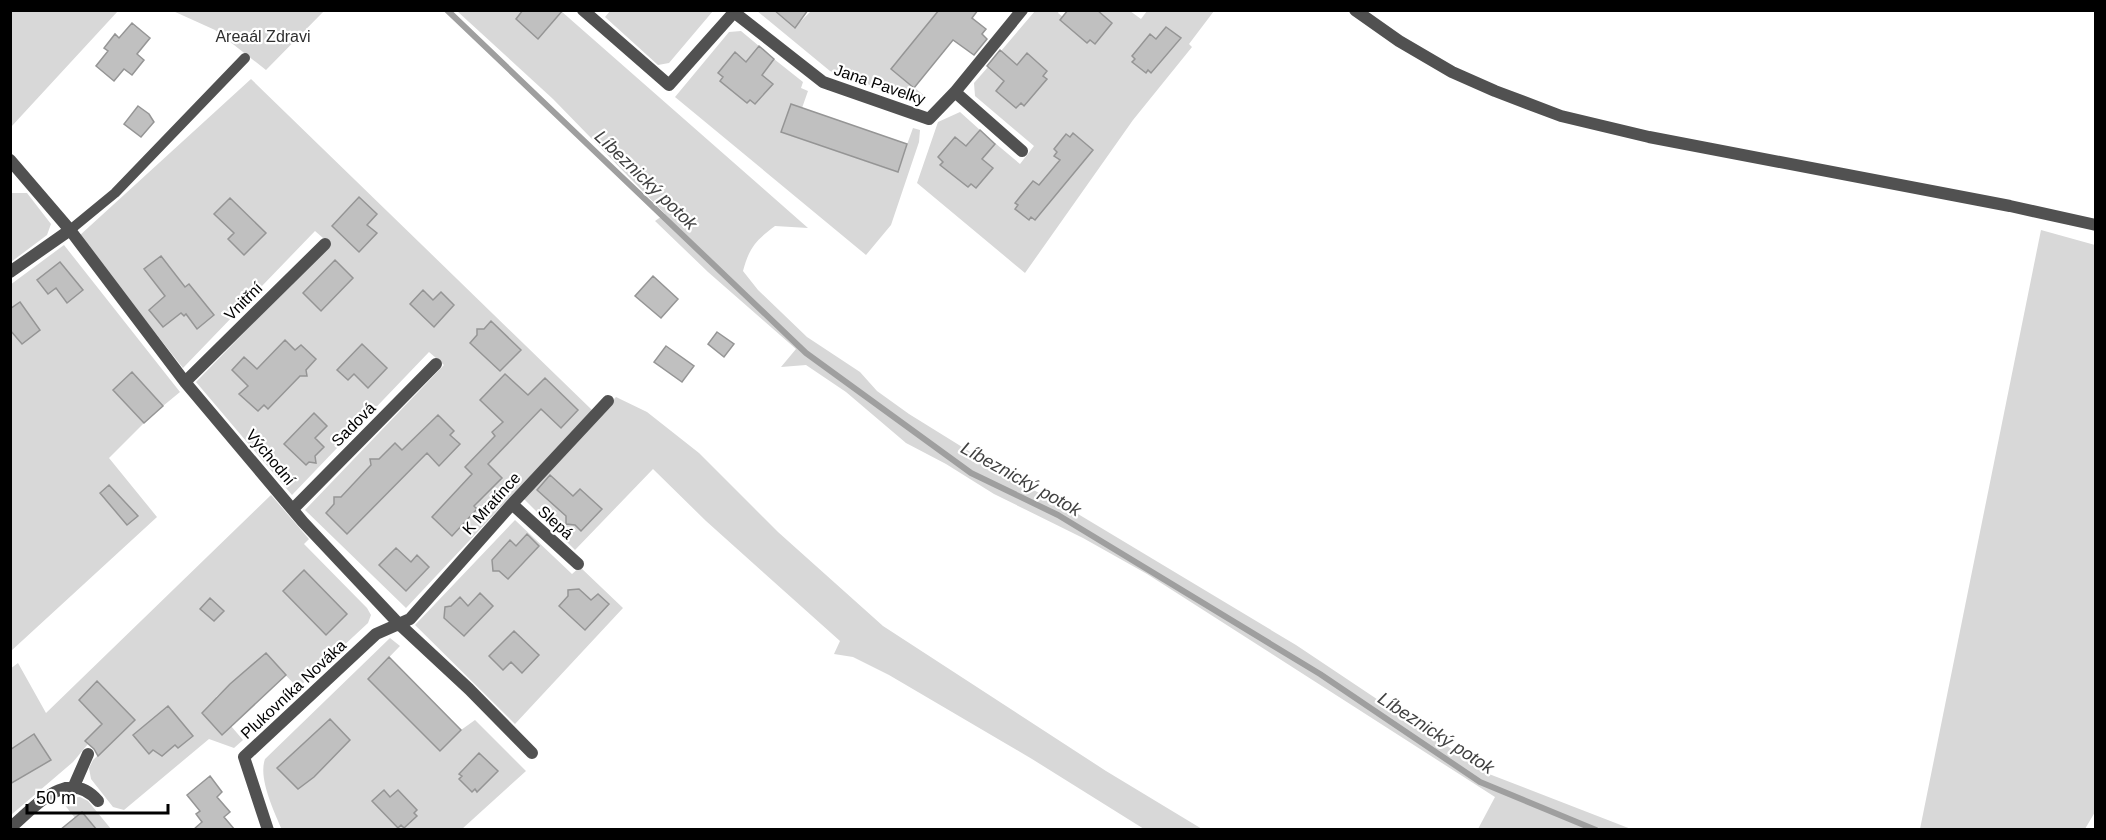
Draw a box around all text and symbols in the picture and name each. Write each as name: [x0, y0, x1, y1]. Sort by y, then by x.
park label: Areaál Zdravi: [215, 28, 311, 45]
street label: Jana Pavelky: [832, 61, 928, 108]
water label: Líbeznický potok: [591, 126, 702, 234]
street label: Vnitřní: [221, 279, 266, 324]
street label: Sadová: [328, 399, 379, 450]
street label: Východní: [243, 426, 299, 489]
water label: Líbeznický potok: [958, 438, 1085, 521]
street label: K Mratínce: [459, 469, 524, 538]
street label: Slepá: [535, 502, 577, 542]
street label: Plukovníka Nováka: [237, 636, 349, 742]
water label: Líbeznický potok: [1374, 688, 1499, 778]
scale bar: [27, 777, 168, 815]
text: 50 m: [36, 788, 76, 808]

